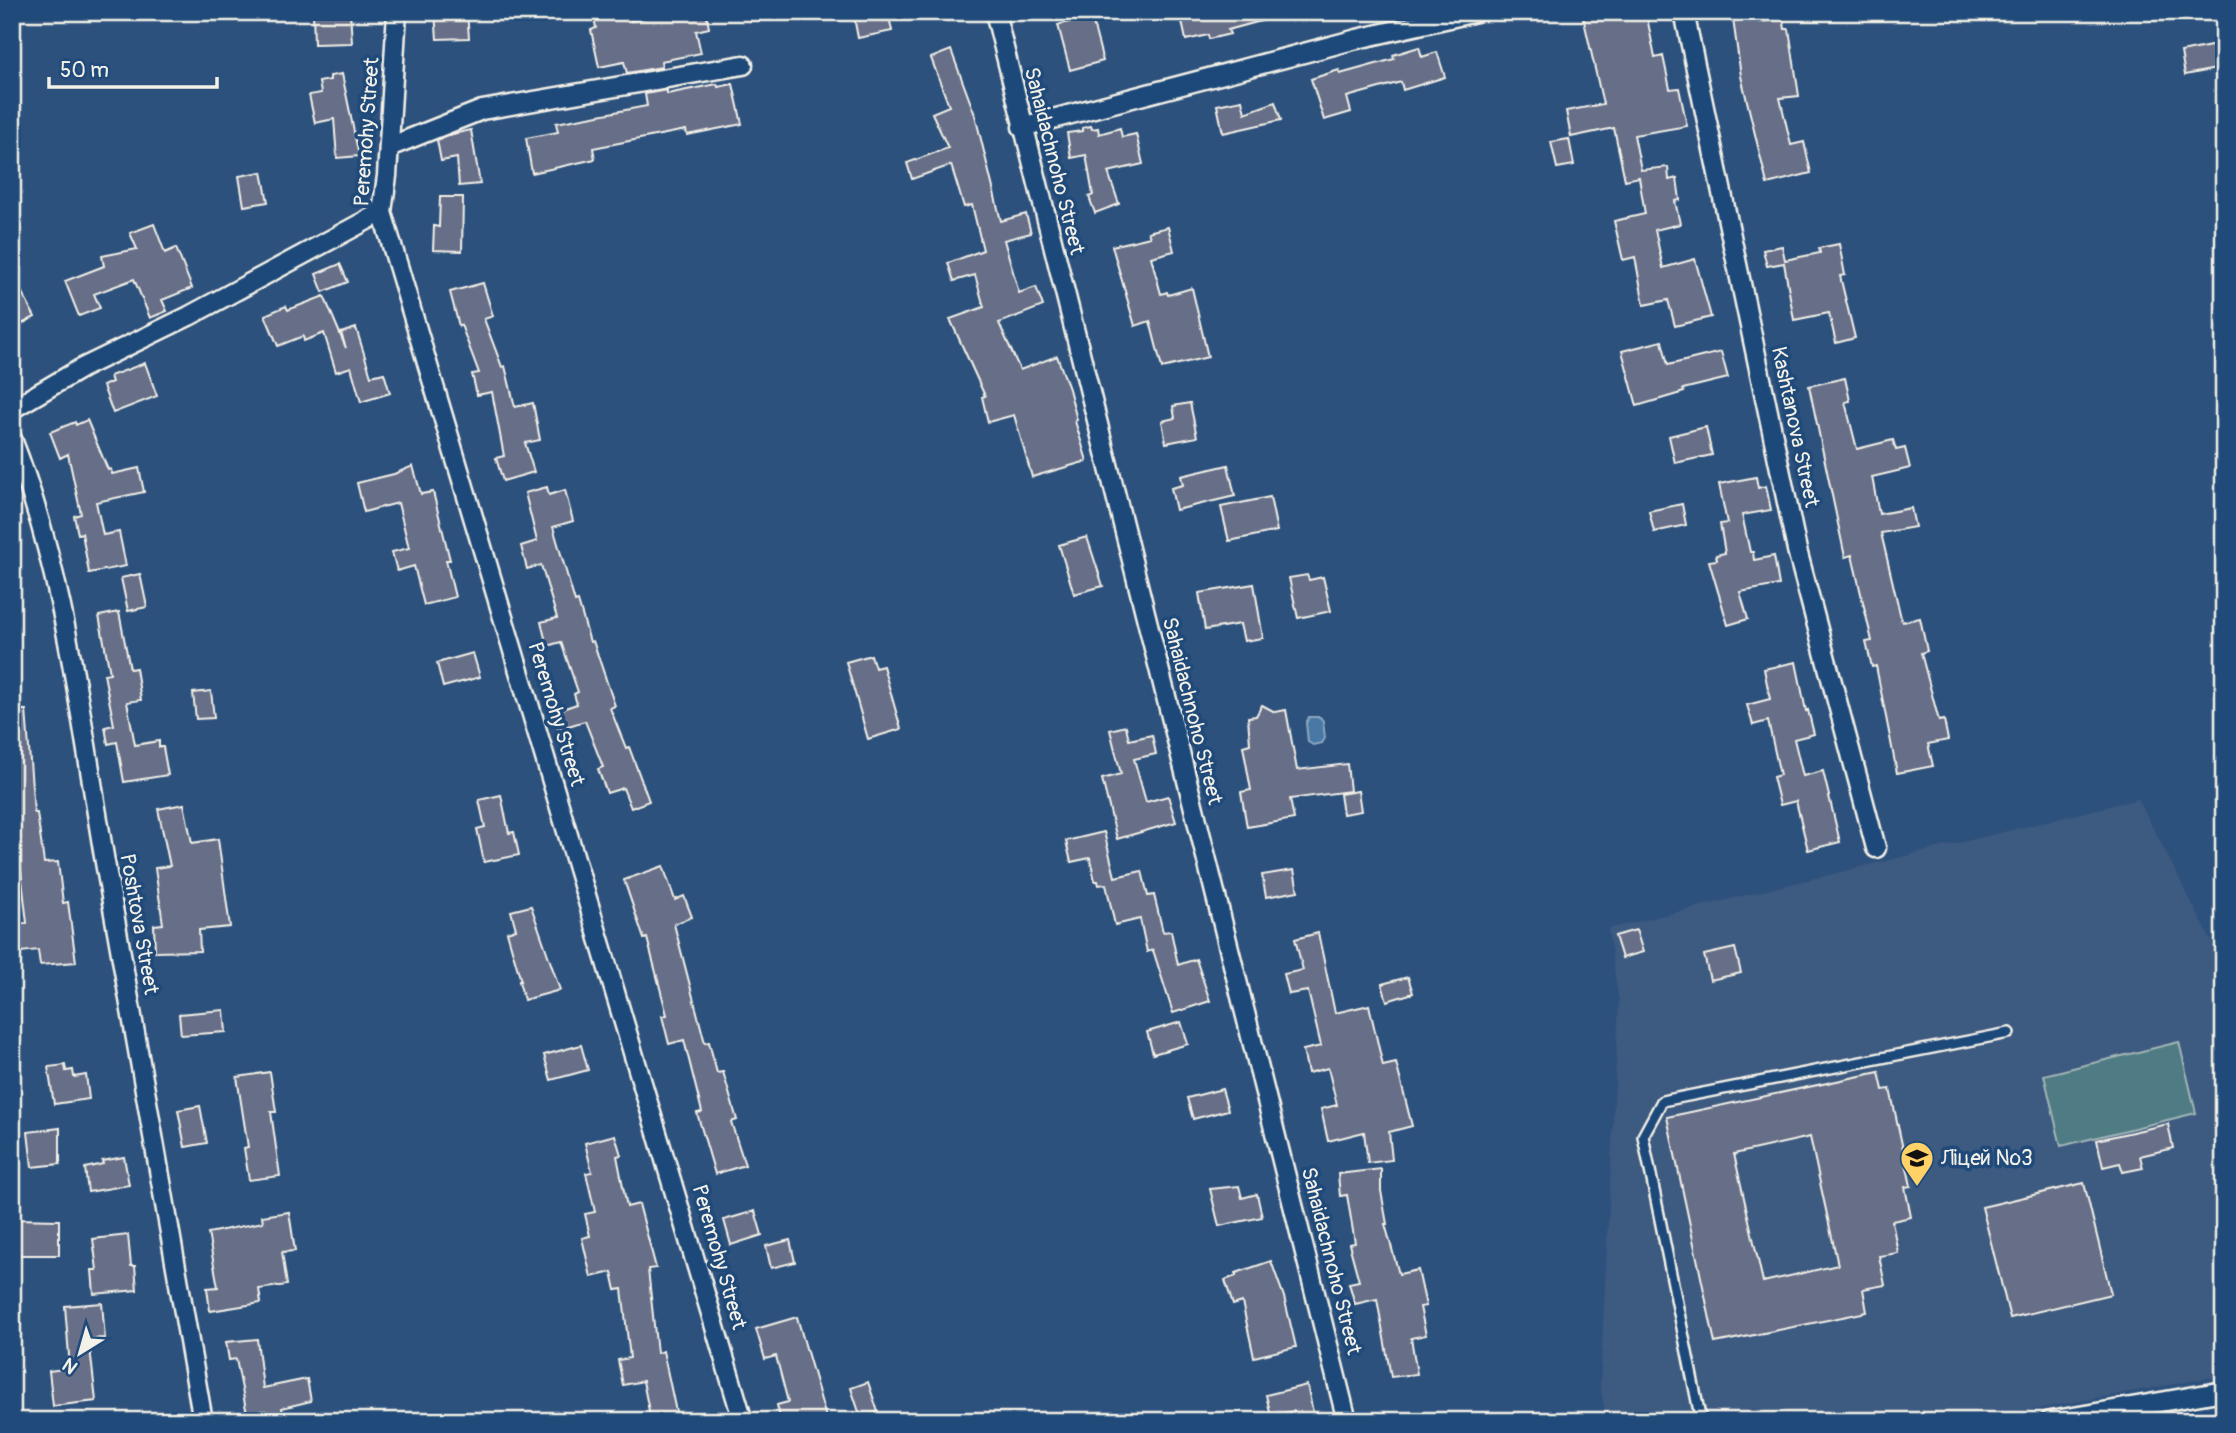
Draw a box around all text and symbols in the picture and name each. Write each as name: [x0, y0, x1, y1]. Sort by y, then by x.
scale bar: [49, 46, 217, 90]
street label: Peremohy Street: [348, 56, 386, 207]
text: 50 m: [60, 57, 109, 84]
street label: Sahaidachnoho Street: [1018, 65, 1090, 258]
street label: Kashtanova Street: [1765, 344, 1825, 510]
street label: Sahaidachnoho Street: [1156, 615, 1228, 808]
street label: Peremohy Street: [521, 639, 591, 790]
street label: Poshtova Street: [113, 851, 165, 997]
school or university icon: Ліцей №3: [1898, 1139, 1936, 1188]
place label: Ліцей №3: [1940, 1145, 2033, 1172]
street label: Sahaidachnoho Street: [1295, 1165, 1367, 1358]
street label: Peremohy Street: [685, 1181, 753, 1333]
north arrow: [46, 1318, 116, 1388]
text: N: [58, 1352, 83, 1379]

